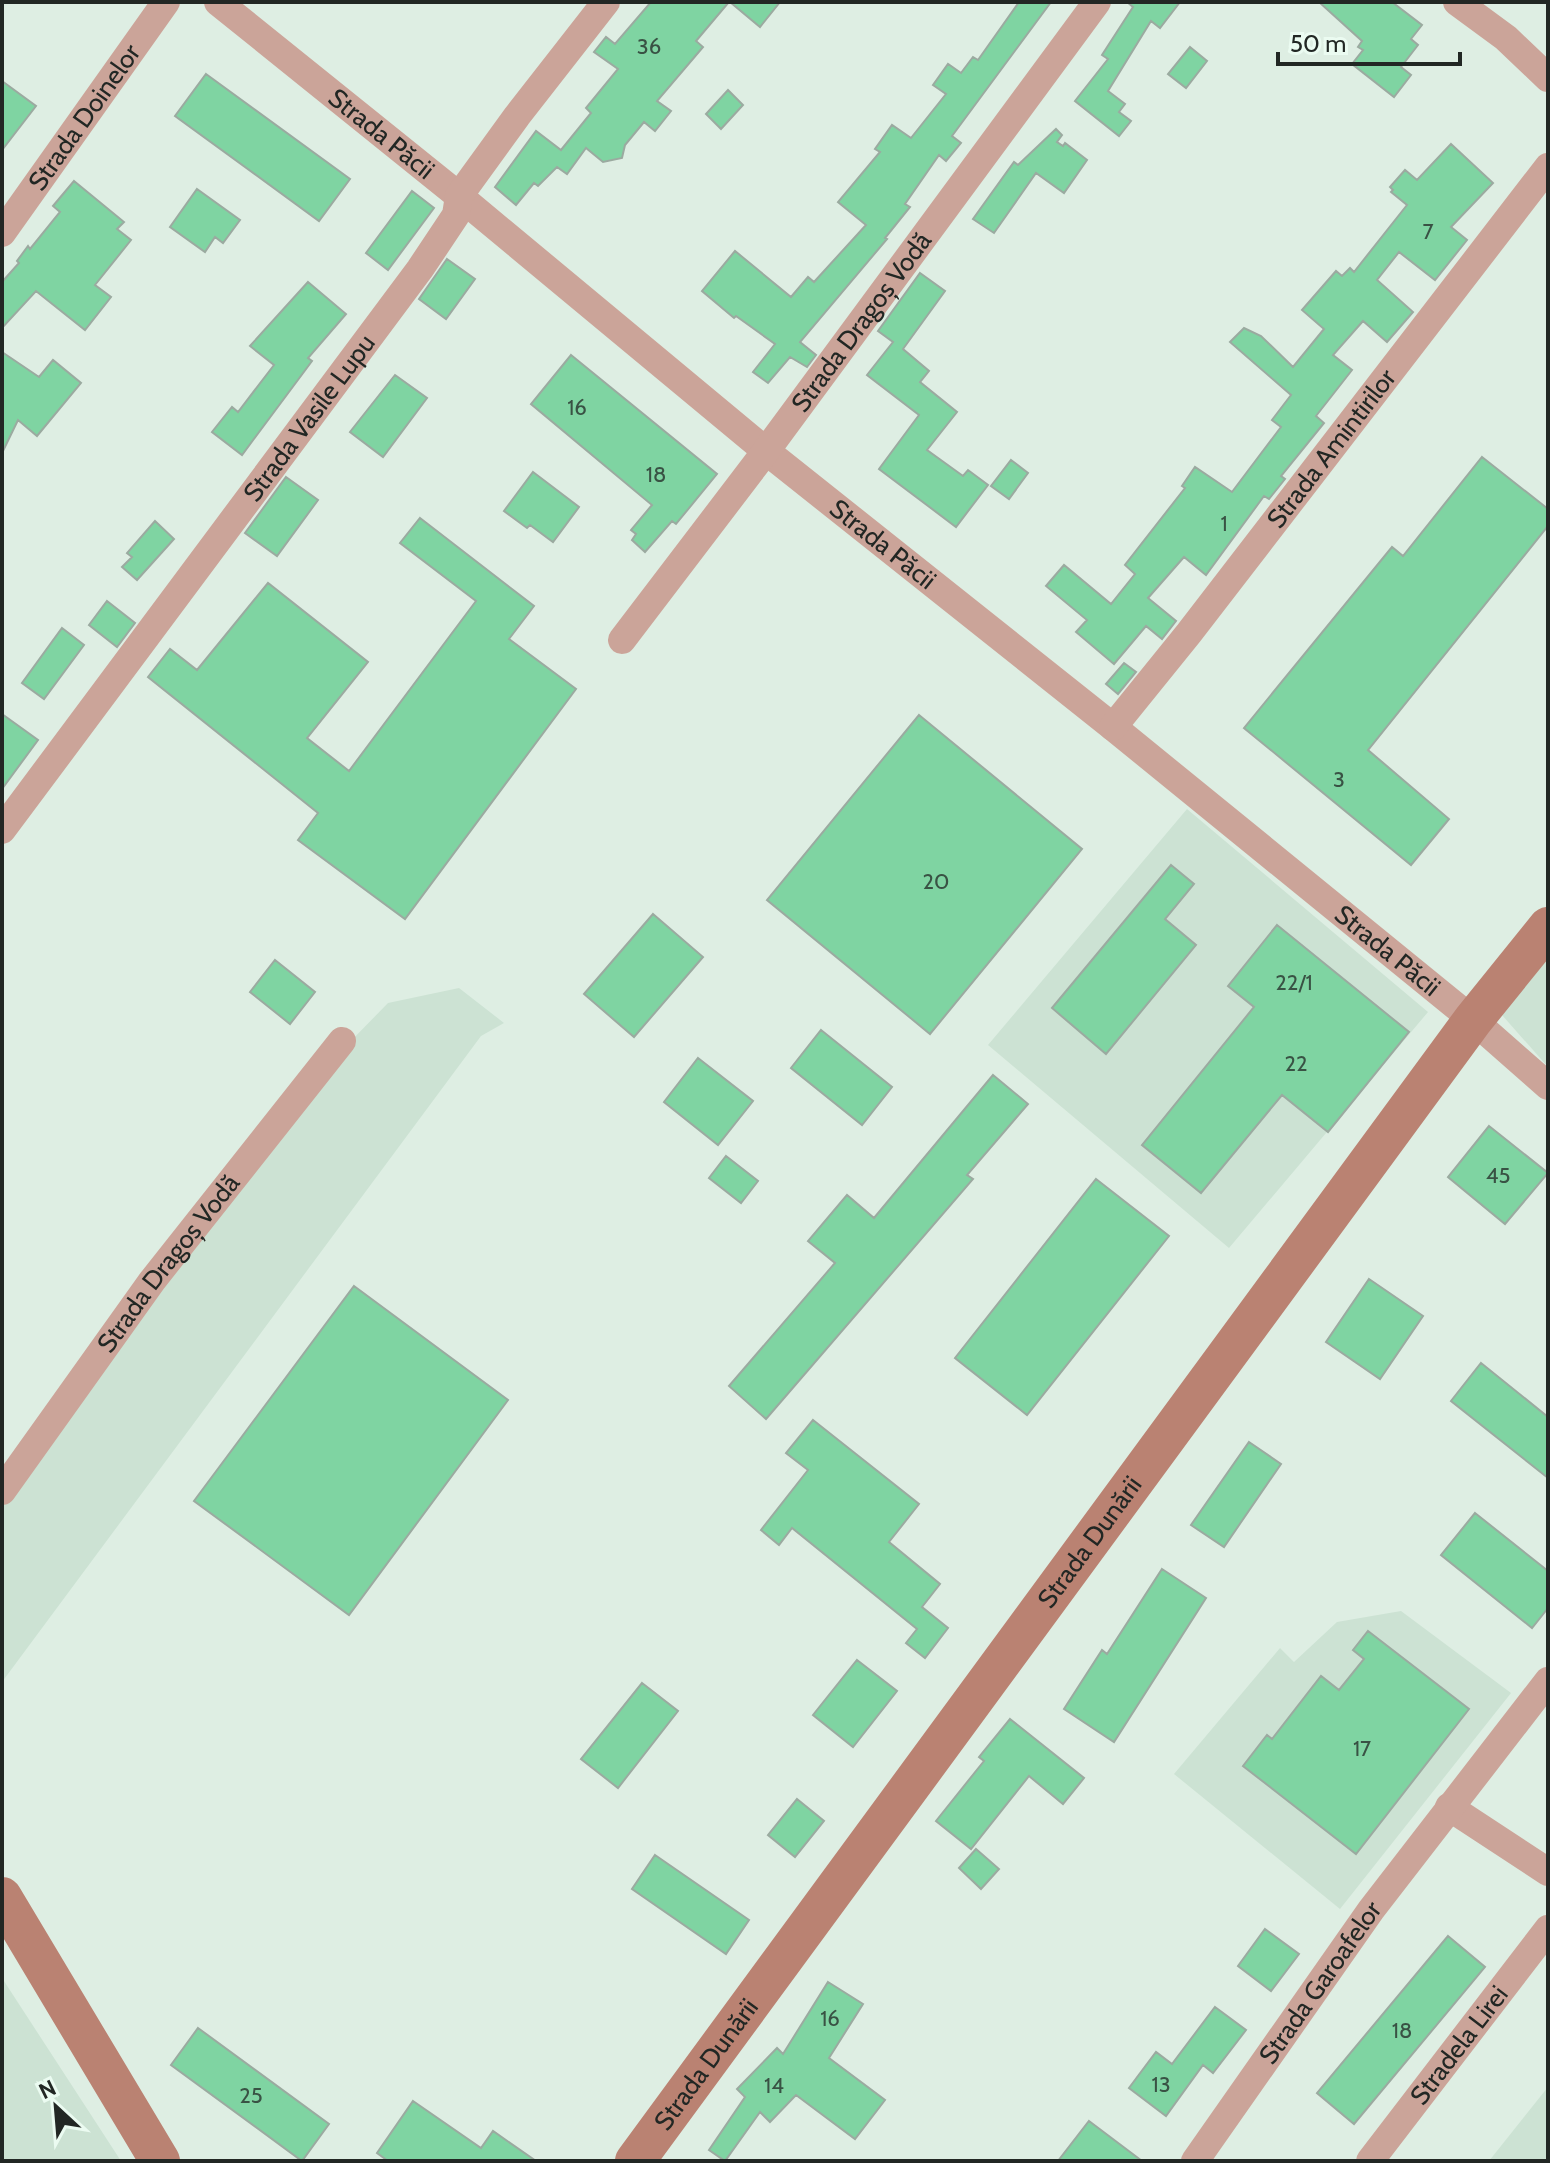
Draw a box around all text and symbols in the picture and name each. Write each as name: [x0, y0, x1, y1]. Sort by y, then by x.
scale bar: [1278, 16, 1460, 66]
text: 50 m: [1290, 29, 1346, 58]
house number: 36: [637, 33, 661, 60]
street label: Strada Doinelor: [21, 37, 147, 197]
street label: Strada Păcii: [322, 81, 441, 186]
house number: 7: [1422, 218, 1434, 245]
street label: Strada Dragoș Vodă: [784, 225, 938, 418]
street label: Strada Vasile Lupu: [236, 328, 382, 508]
street label: Strada Amintirilor: [1260, 362, 1403, 534]
house number: 16: [567, 394, 587, 421]
house number: 18: [646, 461, 666, 488]
street label: Strada Păcii: [823, 492, 943, 596]
house number: 1: [1220, 510, 1228, 537]
house number: 3: [1333, 766, 1345, 793]
house number: 20: [923, 868, 949, 895]
street label: Strada Păcii: [1328, 898, 1447, 1003]
house number: 22/1: [1275, 969, 1313, 996]
house number: 22: [1284, 1050, 1308, 1077]
house number: 45: [1486, 1162, 1510, 1189]
street label: Strada Dragoș Vodă: [90, 1167, 247, 1359]
street label: Strada Dunării: [1031, 1470, 1149, 1614]
house number: 17: [1353, 1735, 1371, 1762]
street label: Strada Garoafelor: [1252, 1894, 1389, 2070]
street label: Stradela Lirei: [1403, 1979, 1515, 2111]
street label: Strada Dunării: [647, 1992, 765, 2136]
house number: 16: [820, 2005, 840, 2032]
house number: 18: [1392, 2017, 1412, 2044]
north arrow: [16, 2067, 96, 2147]
house number: 13: [1151, 2071, 1171, 2098]
house number: 14: [764, 2072, 784, 2099]
text: N: [35, 2074, 60, 2105]
house number: 25: [239, 2082, 263, 2109]

